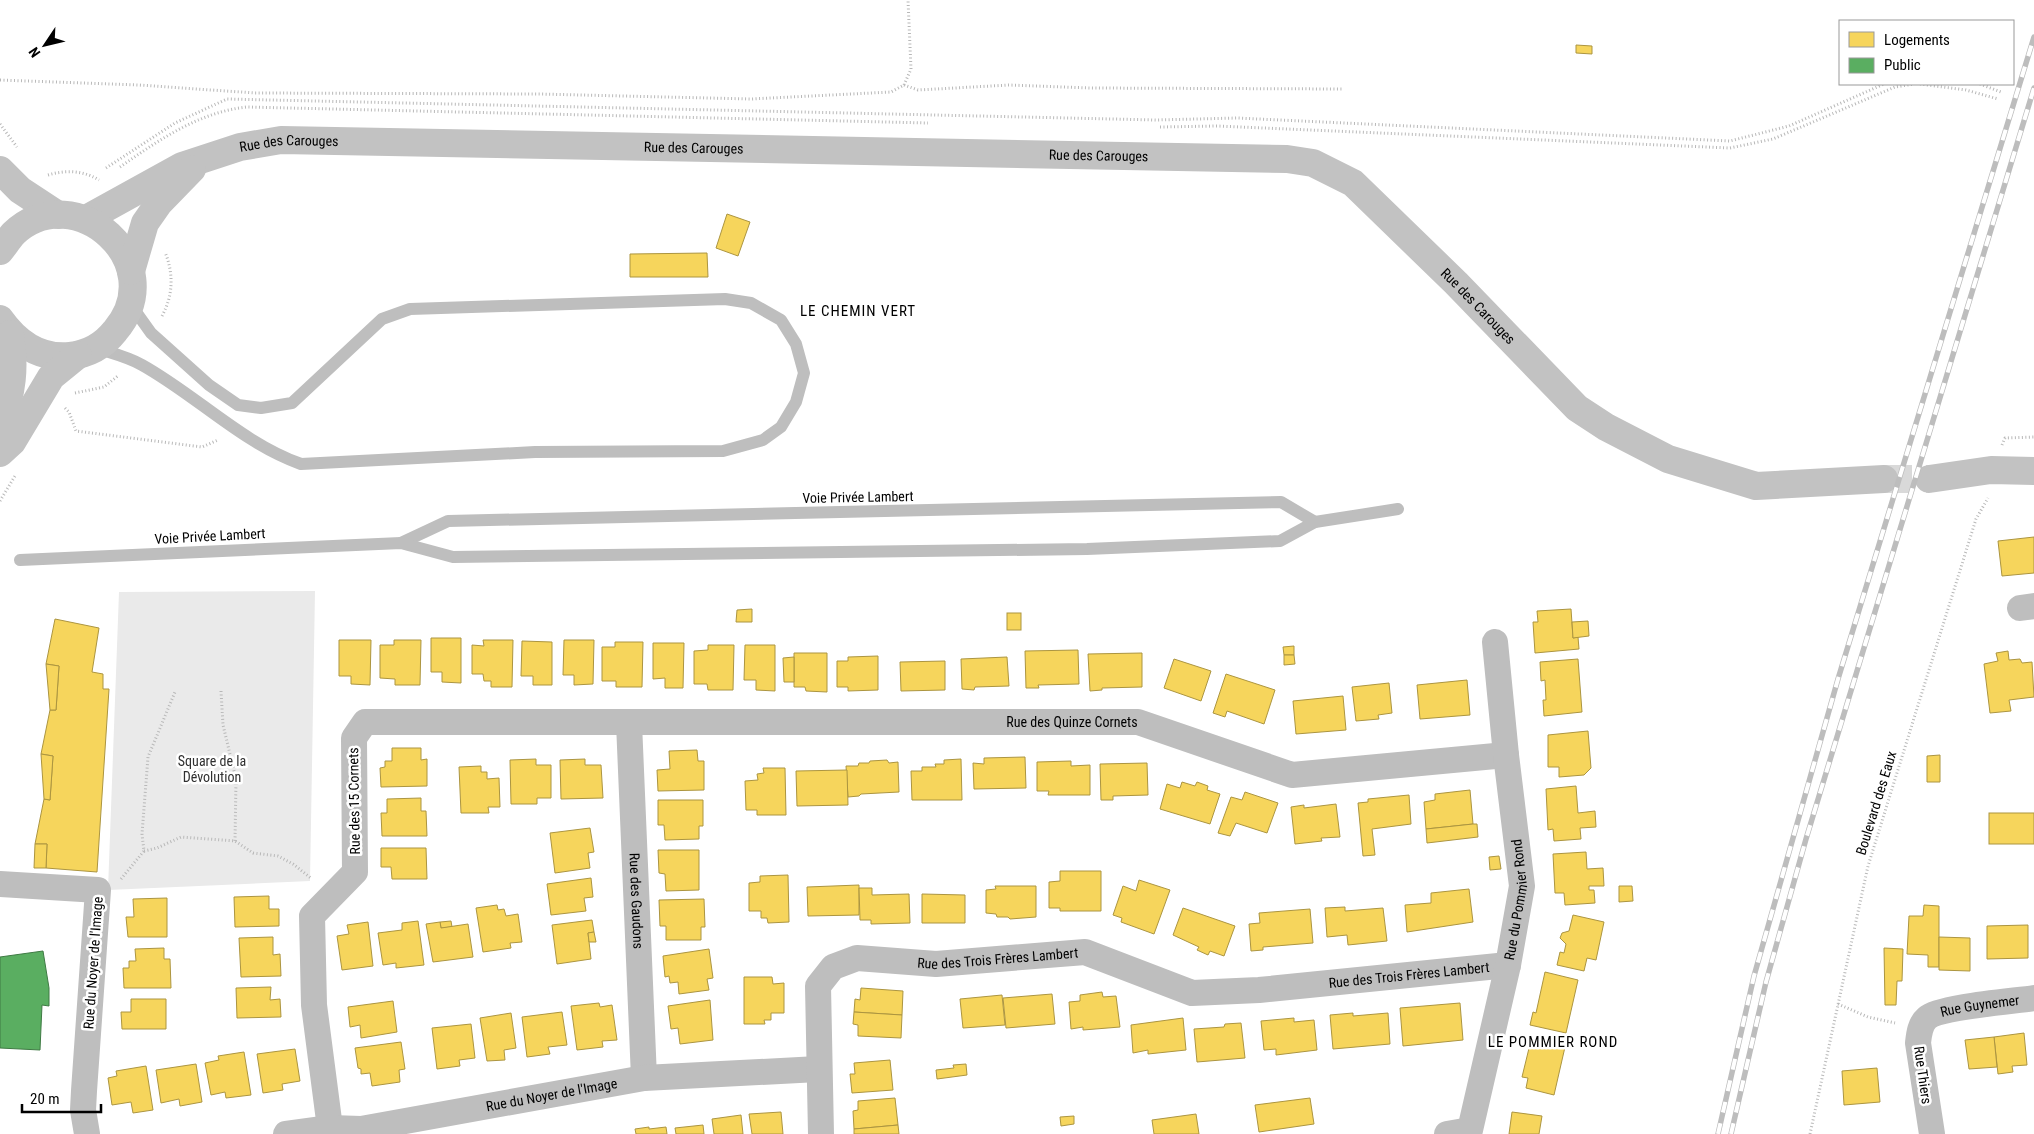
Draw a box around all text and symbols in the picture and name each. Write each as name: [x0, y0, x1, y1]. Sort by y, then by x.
north arrow: [20, 20, 70, 70]
legend: [1839, 20, 2014, 85]
text: Logements: [1884, 31, 1950, 49]
text: N: [25, 44, 43, 61]
text: Public: [1884, 56, 1921, 74]
street label: Rue des Carouges: [238, 132, 339, 155]
street label: Rue des Carouges: [644, 139, 744, 157]
street label: Rue des Carouges: [1049, 147, 1149, 164]
street label: Rue des Carouges: [1438, 265, 1519, 347]
district label: LE CHEMIN VERT: [800, 302, 916, 320]
street label: Voie Privée Lambert: [802, 488, 914, 506]
street label: Voie Privée Lambert: [154, 525, 266, 547]
street label: Rue des Quinze Cornets: [1006, 714, 1138, 730]
street label: Rue des 15 Cornets: [345, 747, 363, 855]
street label: Boulevard des Eaux: [1853, 749, 1899, 857]
park label: Square de la Dévolution: [178, 753, 246, 785]
street label: Rue du Pommier Rond: [1501, 838, 1530, 961]
street label: Rue des Gaudons: [626, 853, 647, 949]
street label: Rue du Noyer de l'Image: [80, 896, 106, 1030]
street label: Rue des Trois Frères Lambert: [917, 945, 1079, 972]
street label: Rue des Trois Frères Lambert: [1328, 959, 1490, 991]
street label: Rue Guynemer: [1939, 992, 2020, 1020]
district label: LE POMMIER ROND: [1488, 1033, 1618, 1051]
street label: Rue Thiers: [1911, 1045, 1935, 1105]
street label: Rue du Noyer de l'Image: [485, 1075, 619, 1114]
scale bar: [22, 1082, 101, 1114]
text: 20 m: [30, 1090, 60, 1108]

